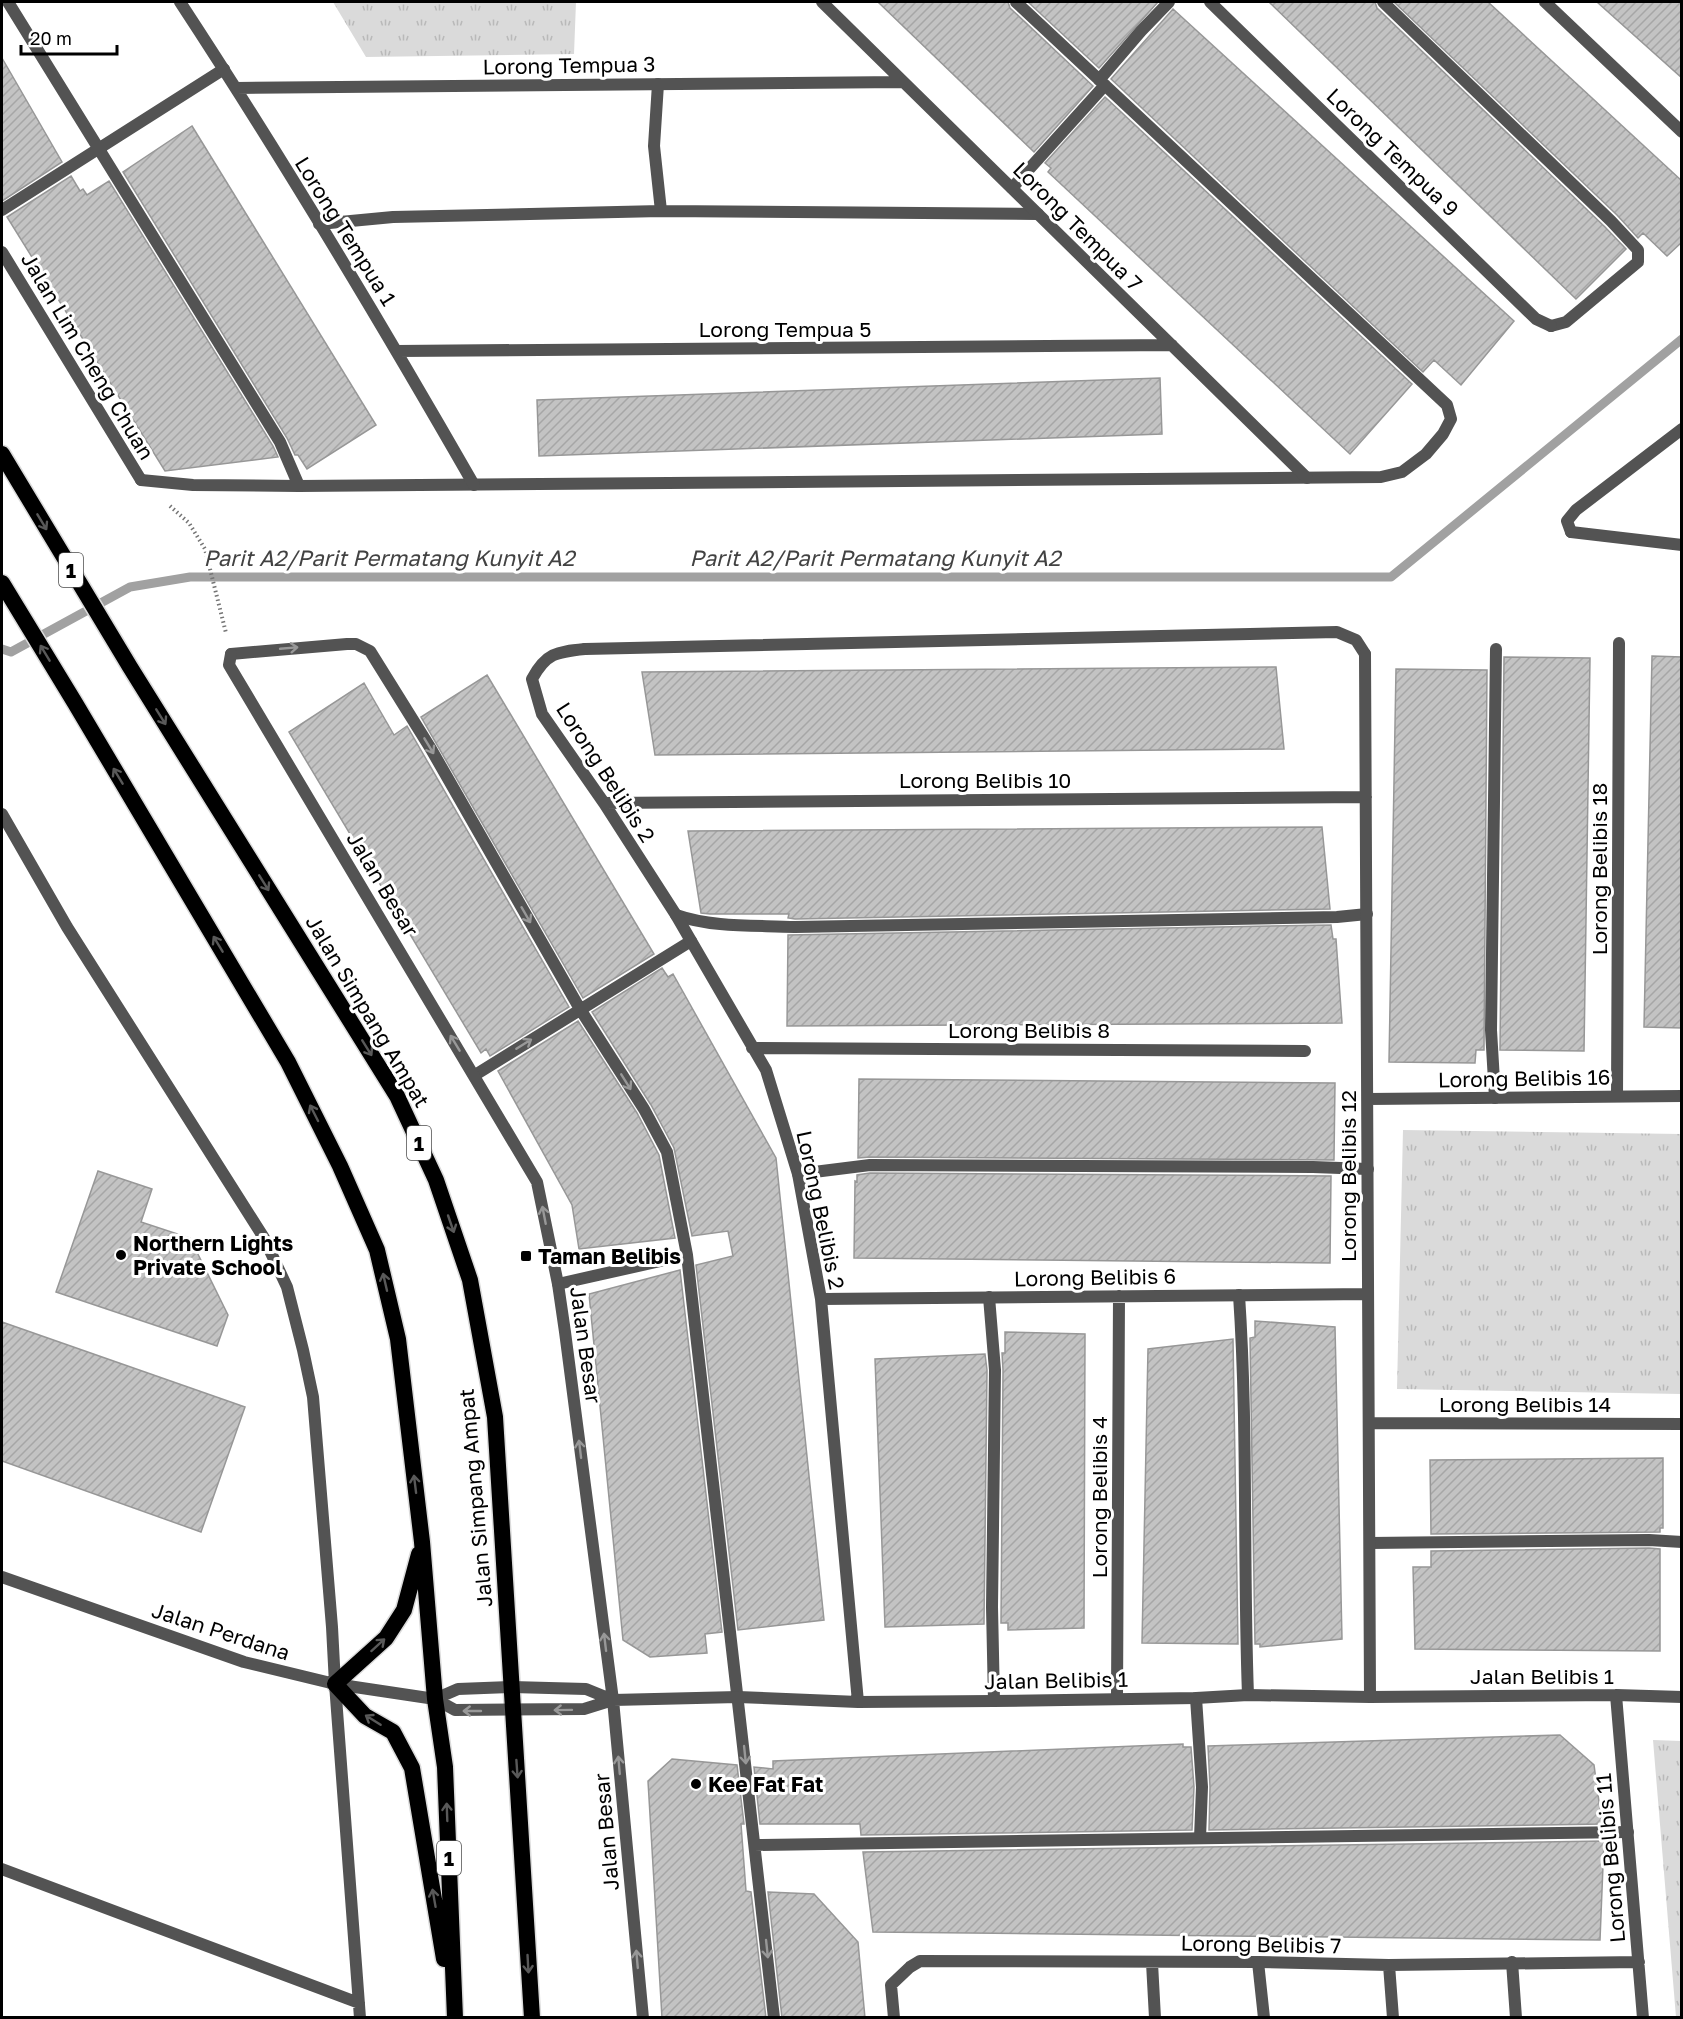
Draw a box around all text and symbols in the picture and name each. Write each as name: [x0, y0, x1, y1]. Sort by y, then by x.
scale bar: [21, 18, 117, 56]
text: 20 m: [30, 27, 72, 49]
street label: Lorong Tempua 3: [482, 50, 656, 80]
street label: Lorong Tempua 9: [1322, 82, 1464, 222]
street label: Lorong Tempua 1: [290, 152, 402, 310]
street label: Lorong Tempua 7: [1008, 156, 1148, 296]
street label: Jalan Lim Cheng Chuan: [16, 248, 160, 464]
street label: Lorong Tempua 5: [699, 316, 871, 342]
one-way arrow: [37, 513, 49, 530]
water label: Parit A2/Parit Permatang Kunyit A2: [203, 544, 577, 571]
water label: Parit A2/Parit Permatang Kunyit A2: [689, 544, 1063, 571]
road number: 1: [59, 553, 83, 587]
one-way arrow: [278, 642, 298, 653]
one-way arrow: [38, 645, 51, 662]
street label: Lorong Belibis 2: [551, 697, 661, 847]
one-way arrow: [156, 708, 168, 725]
one-way arrow: [424, 737, 436, 754]
street label: Lorong Belibis 10: [899, 767, 1071, 793]
one-way arrow: [112, 768, 124, 785]
street label: Lorong Belibis 18: [1586, 783, 1612, 955]
street label: Jalan Besar: [342, 827, 424, 941]
one-way arrow: [259, 874, 271, 891]
one-way arrow: [521, 906, 533, 923]
street label: Jalan Simpang Ampat: [300, 910, 436, 1112]
one-way arrow: [211, 936, 223, 953]
street label: Lorong Belibis 8: [948, 1017, 1110, 1043]
one-way arrow: [449, 1035, 461, 1052]
one-way arrow: [515, 1038, 532, 1050]
one-way arrow: [362, 1039, 374, 1056]
street label: Lorong Belibis 16: [1438, 1063, 1610, 1093]
one-way arrow: [621, 1073, 633, 1090]
street label: Lorong Belibis 12: [1335, 1090, 1361, 1262]
one-way arrow: [307, 1105, 319, 1123]
road number: 1: [407, 1126, 431, 1160]
street label: Lorong Belibis 2: [791, 1128, 851, 1292]
one-way arrow: [538, 1206, 549, 1225]
one-way arrow: [446, 1214, 457, 1233]
place label: Northern Lights Private School: [133, 1230, 294, 1280]
place label: Taman Belibis: [538, 1243, 681, 1269]
marker: Northern Lights Private School: [114, 1248, 128, 1262]
marker: Taman Belibis: [519, 1249, 533, 1263]
street label: Lorong Belibis 6: [1014, 1263, 1176, 1291]
one-way arrow: [378, 1273, 390, 1292]
street label: Jalan Besar: [565, 1285, 607, 1405]
street label: Jalan Simpang Ampat: [452, 1388, 498, 1608]
street label: Lorong Belibis 14: [1439, 1391, 1611, 1417]
street label: Lorong Belibis 4: [1086, 1416, 1112, 1578]
one-way arrow: [575, 1440, 586, 1459]
one-way arrow: [409, 1474, 420, 1494]
street label: Jalan Perdana: [149, 1596, 293, 1666]
one-way arrow: [600, 1633, 611, 1653]
one-way arrow: [371, 1638, 386, 1652]
street label: Jalan Belibis 1: [1470, 1663, 1614, 1689]
street label: Jalan Belibis 1: [984, 1666, 1128, 1694]
one-way arrow: [554, 1704, 574, 1715]
one-way arrow: [462, 1705, 482, 1716]
one-way arrow: [365, 1714, 382, 1726]
one-way arrow: [740, 1745, 751, 1765]
one-way arrow: [613, 1756, 624, 1776]
one-way arrow: [512, 1759, 523, 1779]
place label: Kee Fat Fat: [708, 1771, 823, 1797]
street label: Jalan Besar: [588, 1772, 624, 1892]
street label: Lorong Belibis 11: [1590, 1772, 1630, 1944]
marker: Kee Fat Fat: [689, 1777, 703, 1791]
one-way arrow: [442, 1803, 453, 1823]
road number: 1: [437, 1841, 461, 1875]
one-way arrow: [428, 1888, 439, 1908]
street label: Lorong Belibis 7: [1180, 1930, 1342, 1958]
one-way arrow: [761, 1939, 772, 1958]
one-way arrow: [631, 1950, 642, 1970]
one-way arrow: [523, 1953, 534, 1973]

